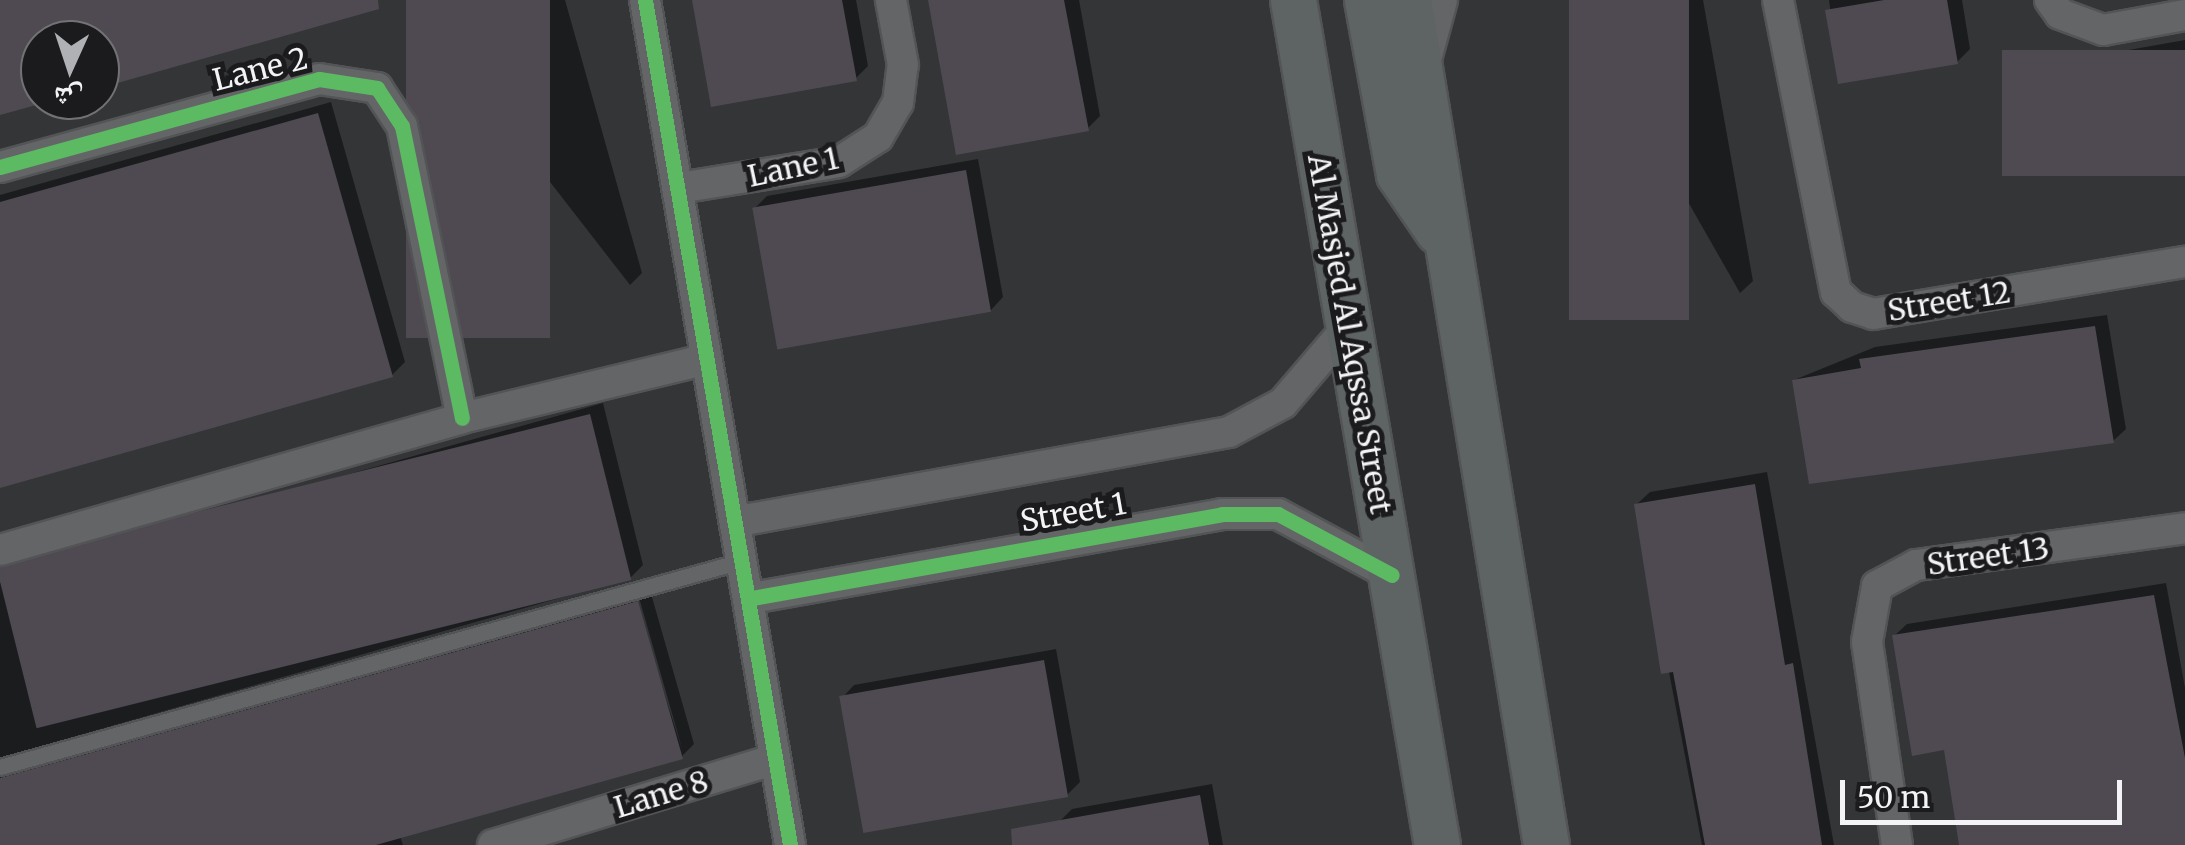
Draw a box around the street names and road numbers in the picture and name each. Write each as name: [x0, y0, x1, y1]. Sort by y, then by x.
street label: Lane 2: [209, 40, 311, 98]
street label: Lane 1: [744, 140, 842, 194]
street label: Al Masjed Al Aqssa Street: [1301, 151, 1399, 517]
street label: Street 12: [1885, 274, 2013, 328]
street label: Street 1: [1017, 485, 1129, 539]
street label: Street 13: [1925, 530, 2051, 582]
street label: Lane 8: [610, 763, 712, 825]

